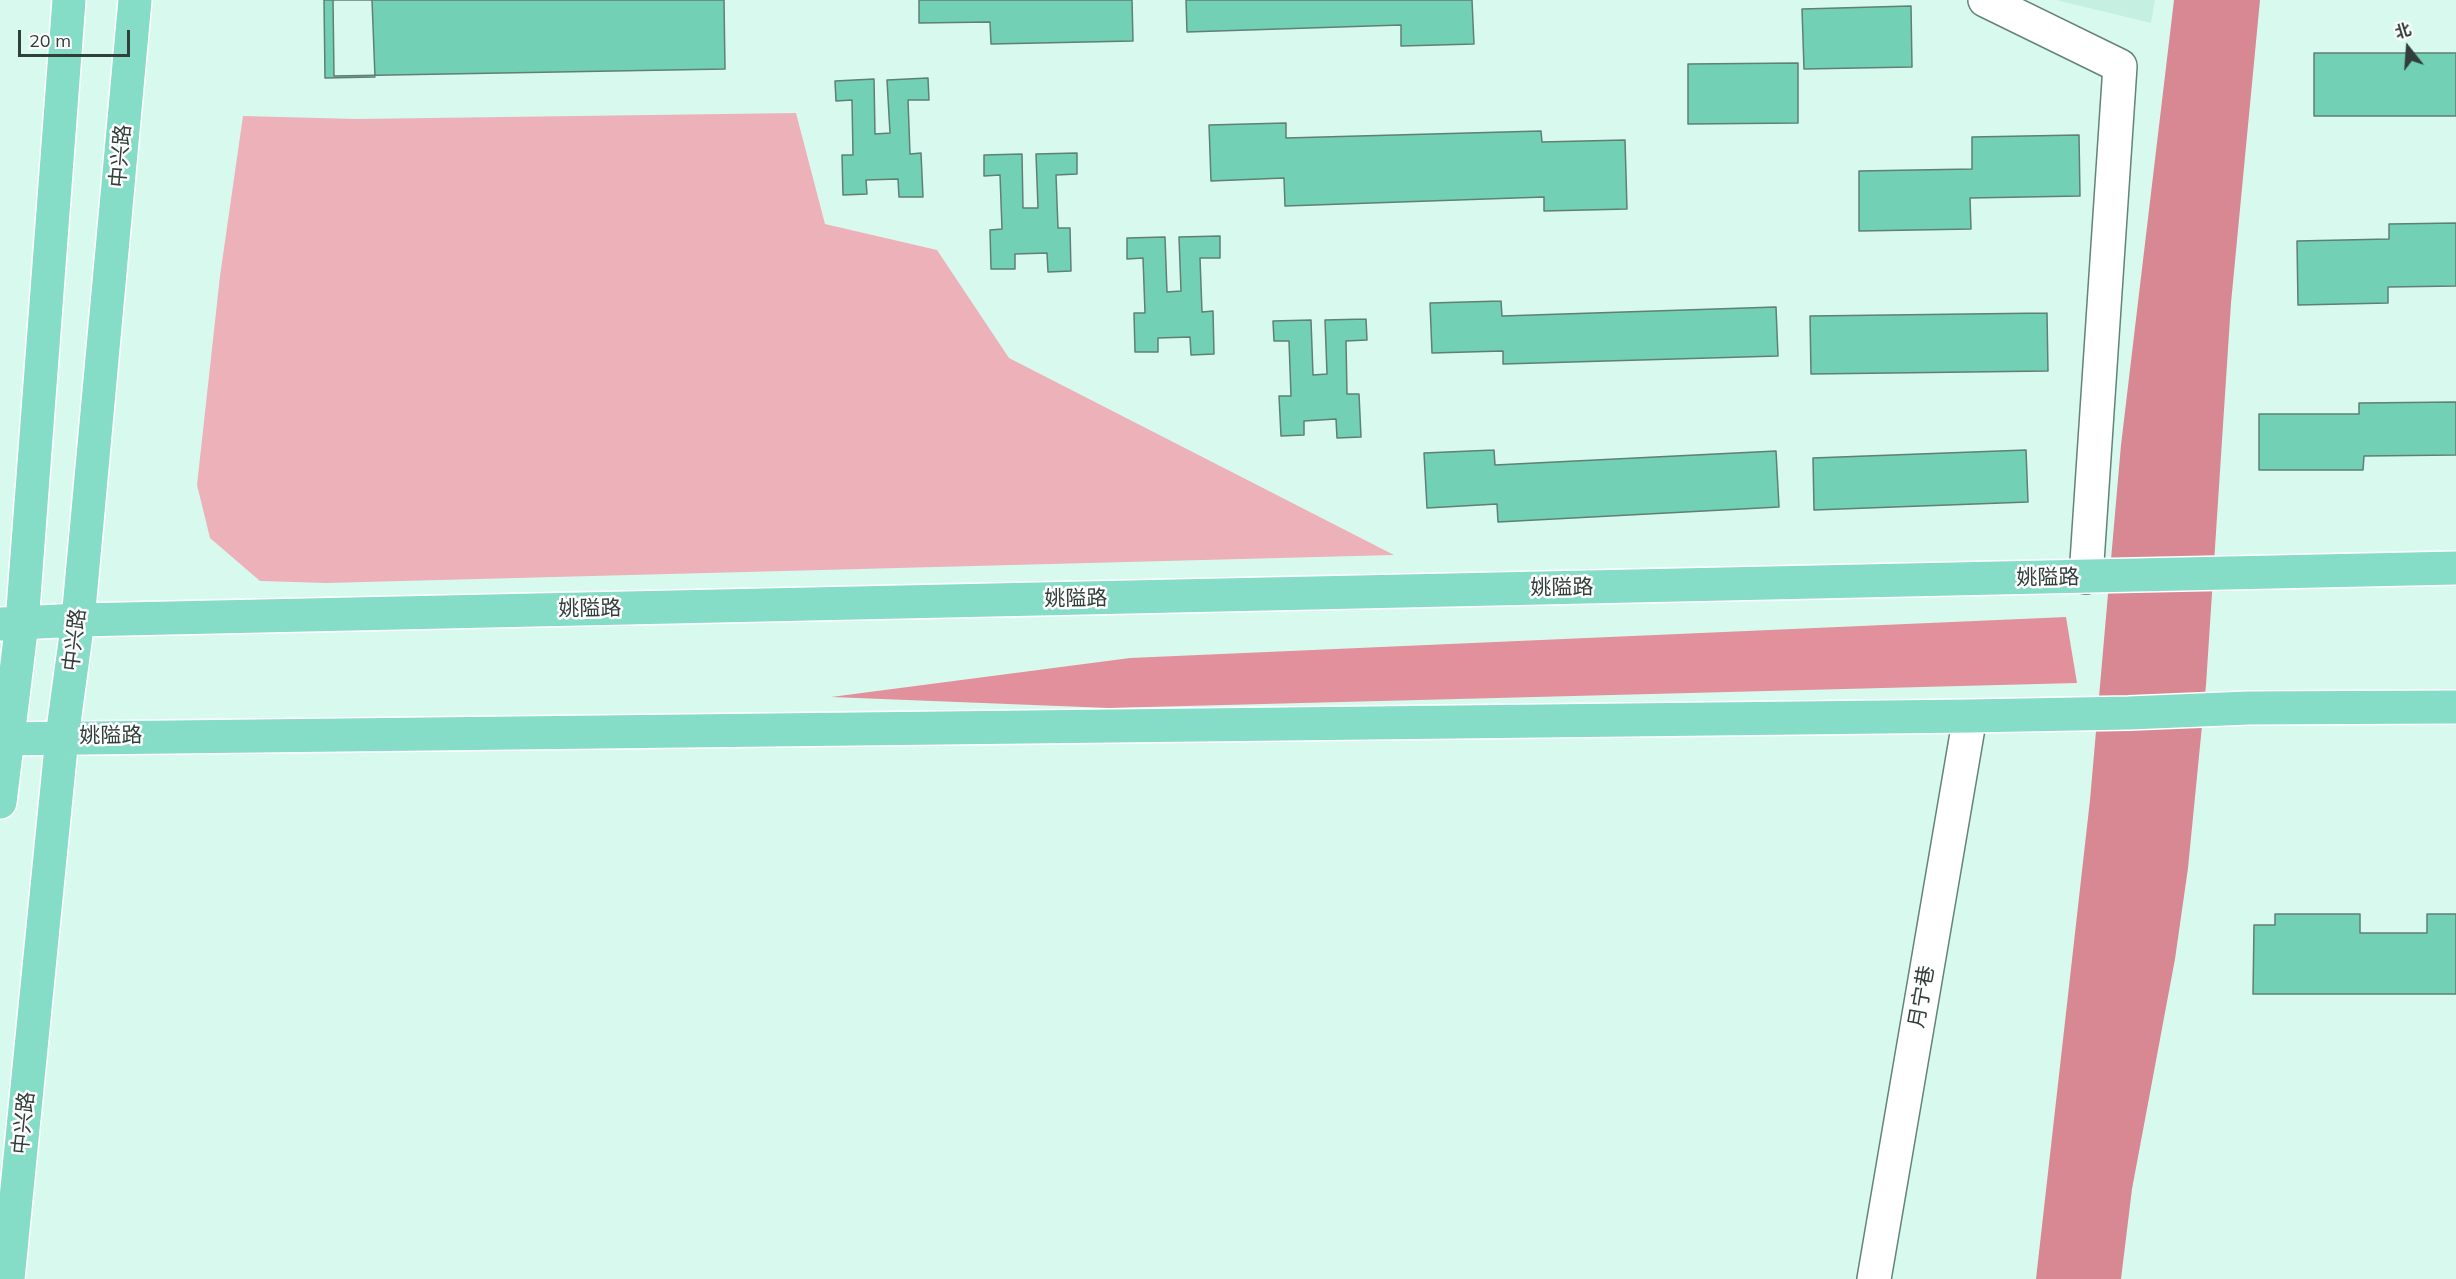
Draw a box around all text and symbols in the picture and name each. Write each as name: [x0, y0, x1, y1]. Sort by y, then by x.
scale bar: [21, 18, 134, 56]
north arrow: [2378, 18, 2438, 78]
text: 北: [2392, 19, 2413, 43]
text: 20 m: [29, 29, 71, 52]
street label: 中兴路: [106, 124, 136, 188]
street label: 姚隘路: [2016, 565, 2080, 591]
street label: 姚隘路: [1530, 575, 1594, 601]
street label: 姚隘路: [1044, 586, 1108, 612]
street label: 姚隘路: [558, 596, 622, 622]
street label: 中兴路: [59, 607, 91, 673]
street label: 姚隘路: [79, 723, 143, 749]
street label: 月宁巷: [1904, 964, 1940, 1030]
street label: 中兴路: [8, 1090, 40, 1156]

